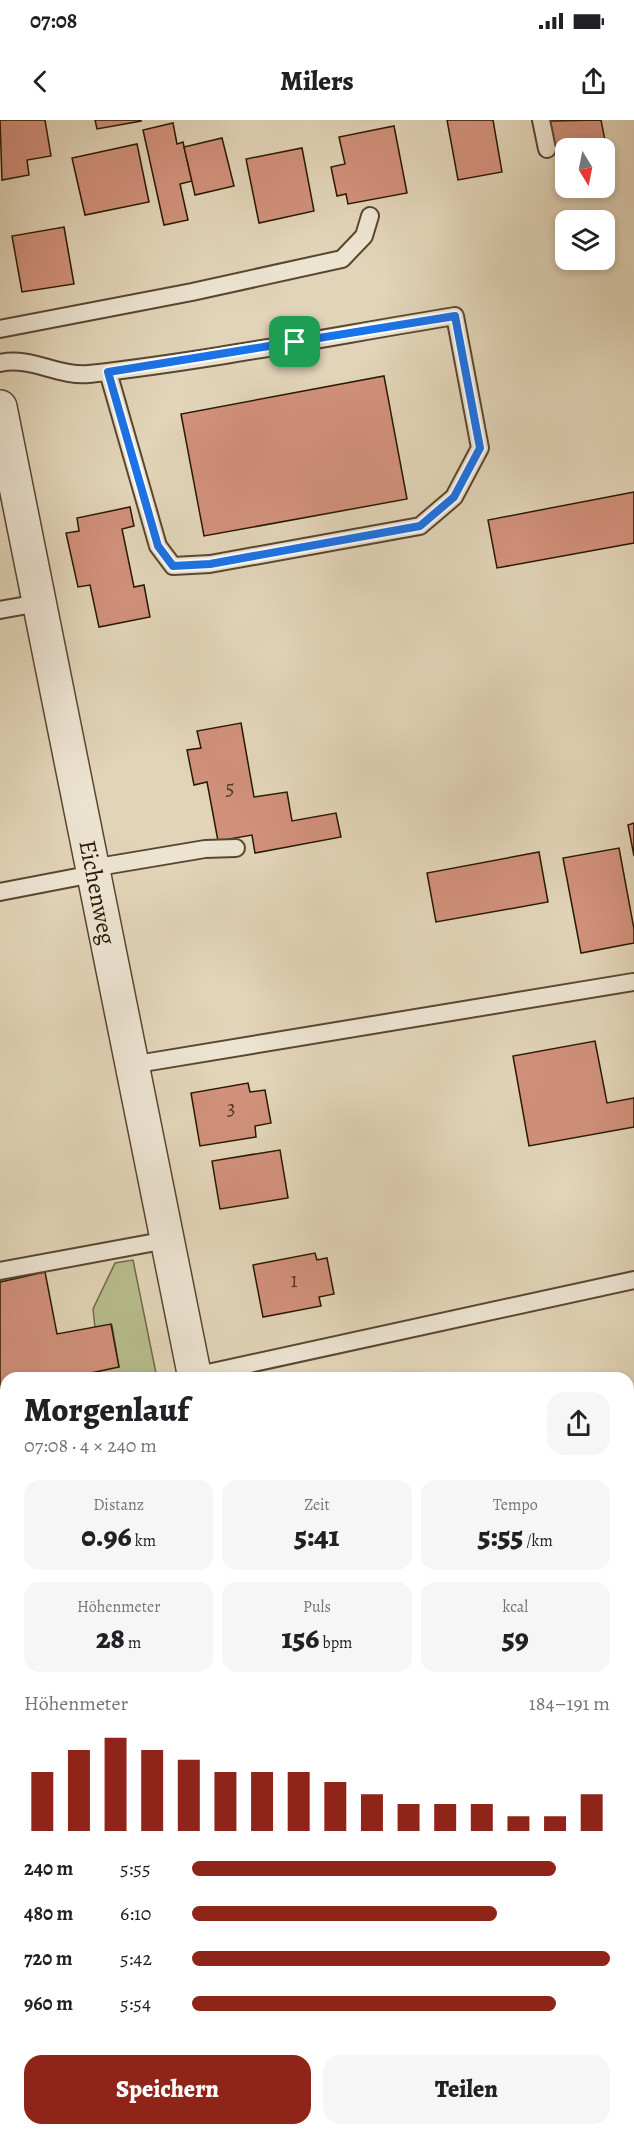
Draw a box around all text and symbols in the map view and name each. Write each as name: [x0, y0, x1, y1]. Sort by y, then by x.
text: 07:08: [30, 6, 77, 36]
text: Milers: [280, 63, 354, 99]
icon: back: [24, 65, 57, 98]
icon: share: [577, 65, 610, 98]
north arrow: [555, 138, 615, 198]
map controls: [555, 138, 615, 270]
button: layers: [555, 210, 615, 270]
pin: [269, 316, 320, 367]
icon: arrive: [278, 325, 311, 358]
house number: 5: [225, 774, 235, 802]
street label: Eichenweg: [71, 837, 124, 947]
house number: 3: [227, 1094, 235, 1122]
house number: 1: [290, 1266, 298, 1294]
text: Morgenlauf: [24, 1387, 189, 1432]
button: share: [547, 1392, 610, 1455]
text: 07:08 · 4 × 240 m: [24, 1432, 157, 1459]
text: Distanz: [93, 1494, 144, 1516]
text: Zeit: [304, 1494, 330, 1516]
text: Tempo: [493, 1494, 538, 1516]
text: 0.96: [81, 1516, 132, 1556]
text: 5:41: [294, 1516, 340, 1556]
text: 5:55: [478, 1516, 523, 1556]
text: km: [132, 1530, 156, 1552]
text: /km: [523, 1530, 553, 1552]
text: Höhenmeter: [77, 1596, 160, 1618]
text: Puls: [303, 1596, 331, 1618]
text: kcal: [503, 1596, 528, 1618]
text: 28: [96, 1618, 125, 1658]
text: 156: [282, 1618, 319, 1658]
text: 59: [502, 1618, 529, 1658]
text: m: [125, 1632, 141, 1654]
text: bpm: [319, 1632, 352, 1654]
text: Höhenmeter: [24, 1690, 128, 1717]
text: 184–191 m: [529, 1690, 610, 1717]
text: 240 m: [24, 1855, 73, 1882]
text: 5:55: [120, 1855, 151, 1882]
text: 480 m: [24, 1900, 73, 1927]
text: 6:10: [120, 1900, 152, 1927]
text: 720 m: [24, 1945, 73, 1972]
text: 5:42: [120, 1945, 152, 1972]
text: 960 m: [24, 1990, 73, 2017]
text: 5:54: [120, 1990, 151, 2017]
button: Speichern: [24, 2055, 311, 2124]
button: Teilen: [323, 2055, 610, 2124]

